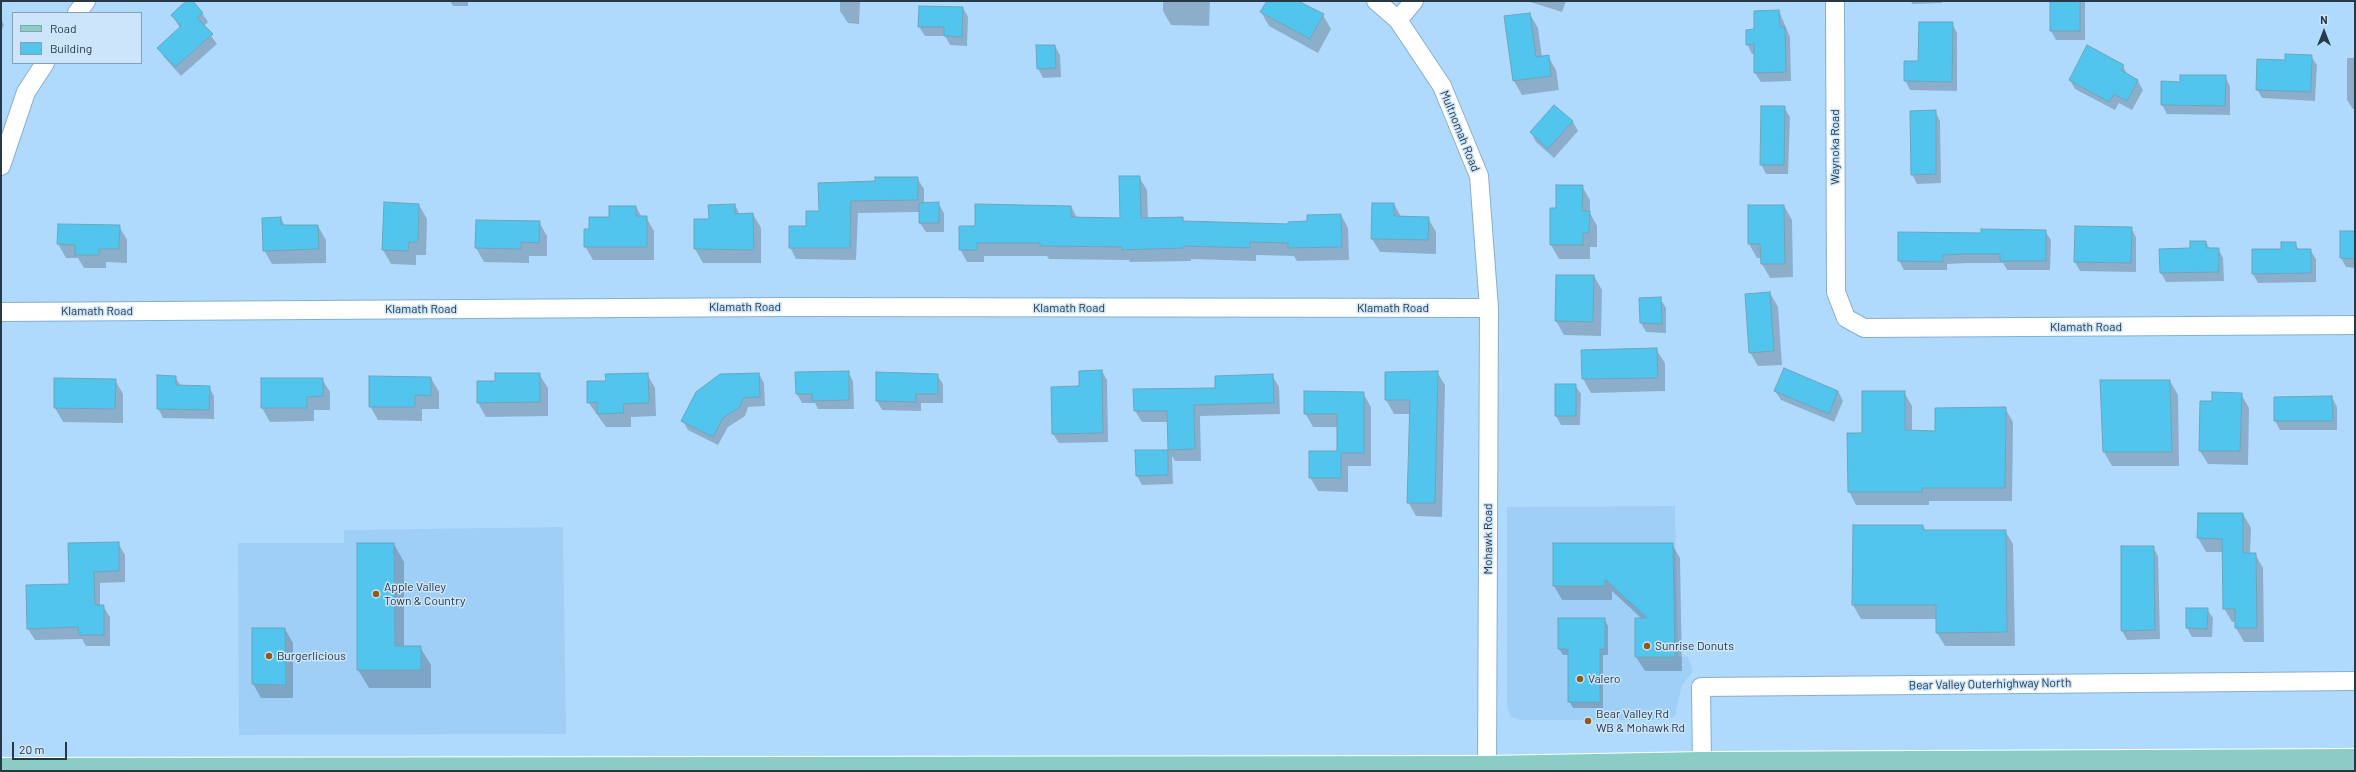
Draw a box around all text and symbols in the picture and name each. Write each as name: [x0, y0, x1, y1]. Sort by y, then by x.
legend: [12, 12, 142, 64]
north arrow: [2304, 12, 2344, 52]
text: N: [2320, 13, 2328, 26]
text: Road: [50, 21, 77, 35]
text: Building: [50, 41, 92, 55]
street label: Multnomah Road: [1437, 88, 1483, 174]
street label: Waynoka Road: [1828, 109, 1842, 185]
street label: Klamath Road: [709, 300, 781, 314]
street label: Klamath Road: [1033, 301, 1105, 315]
street label: Klamath Road: [1357, 301, 1429, 315]
street label: Klamath Road: [385, 302, 457, 316]
street label: Klamath Road: [61, 304, 133, 318]
street label: Klamath Road: [2050, 320, 2122, 334]
street label: Mohawk Road: [1481, 503, 1495, 575]
place label: Apple Valley Town & Country: [384, 580, 465, 608]
marker: Apple Valley Town & Country: [371, 589, 381, 599]
place label: Sunrise Donuts: [1655, 639, 1734, 653]
marker: Sunrise Donuts: [1642, 641, 1652, 651]
place label: Burgerlicious: [277, 649, 346, 663]
marker: Burgerlicious: [264, 651, 274, 661]
place label: Valero: [1588, 672, 1621, 686]
marker: Valero: [1575, 674, 1585, 684]
street label: Bear Valley Outerhighway North: [1909, 675, 2071, 693]
place label: Bear Valley Rd WB & Mohawk Rd: [1596, 707, 1685, 735]
marker: Bear Valley Rd WB & Mohawk Rd: [1583, 716, 1593, 726]
scale bar: [14, 734, 69, 760]
text: 20 m: [19, 742, 45, 756]

